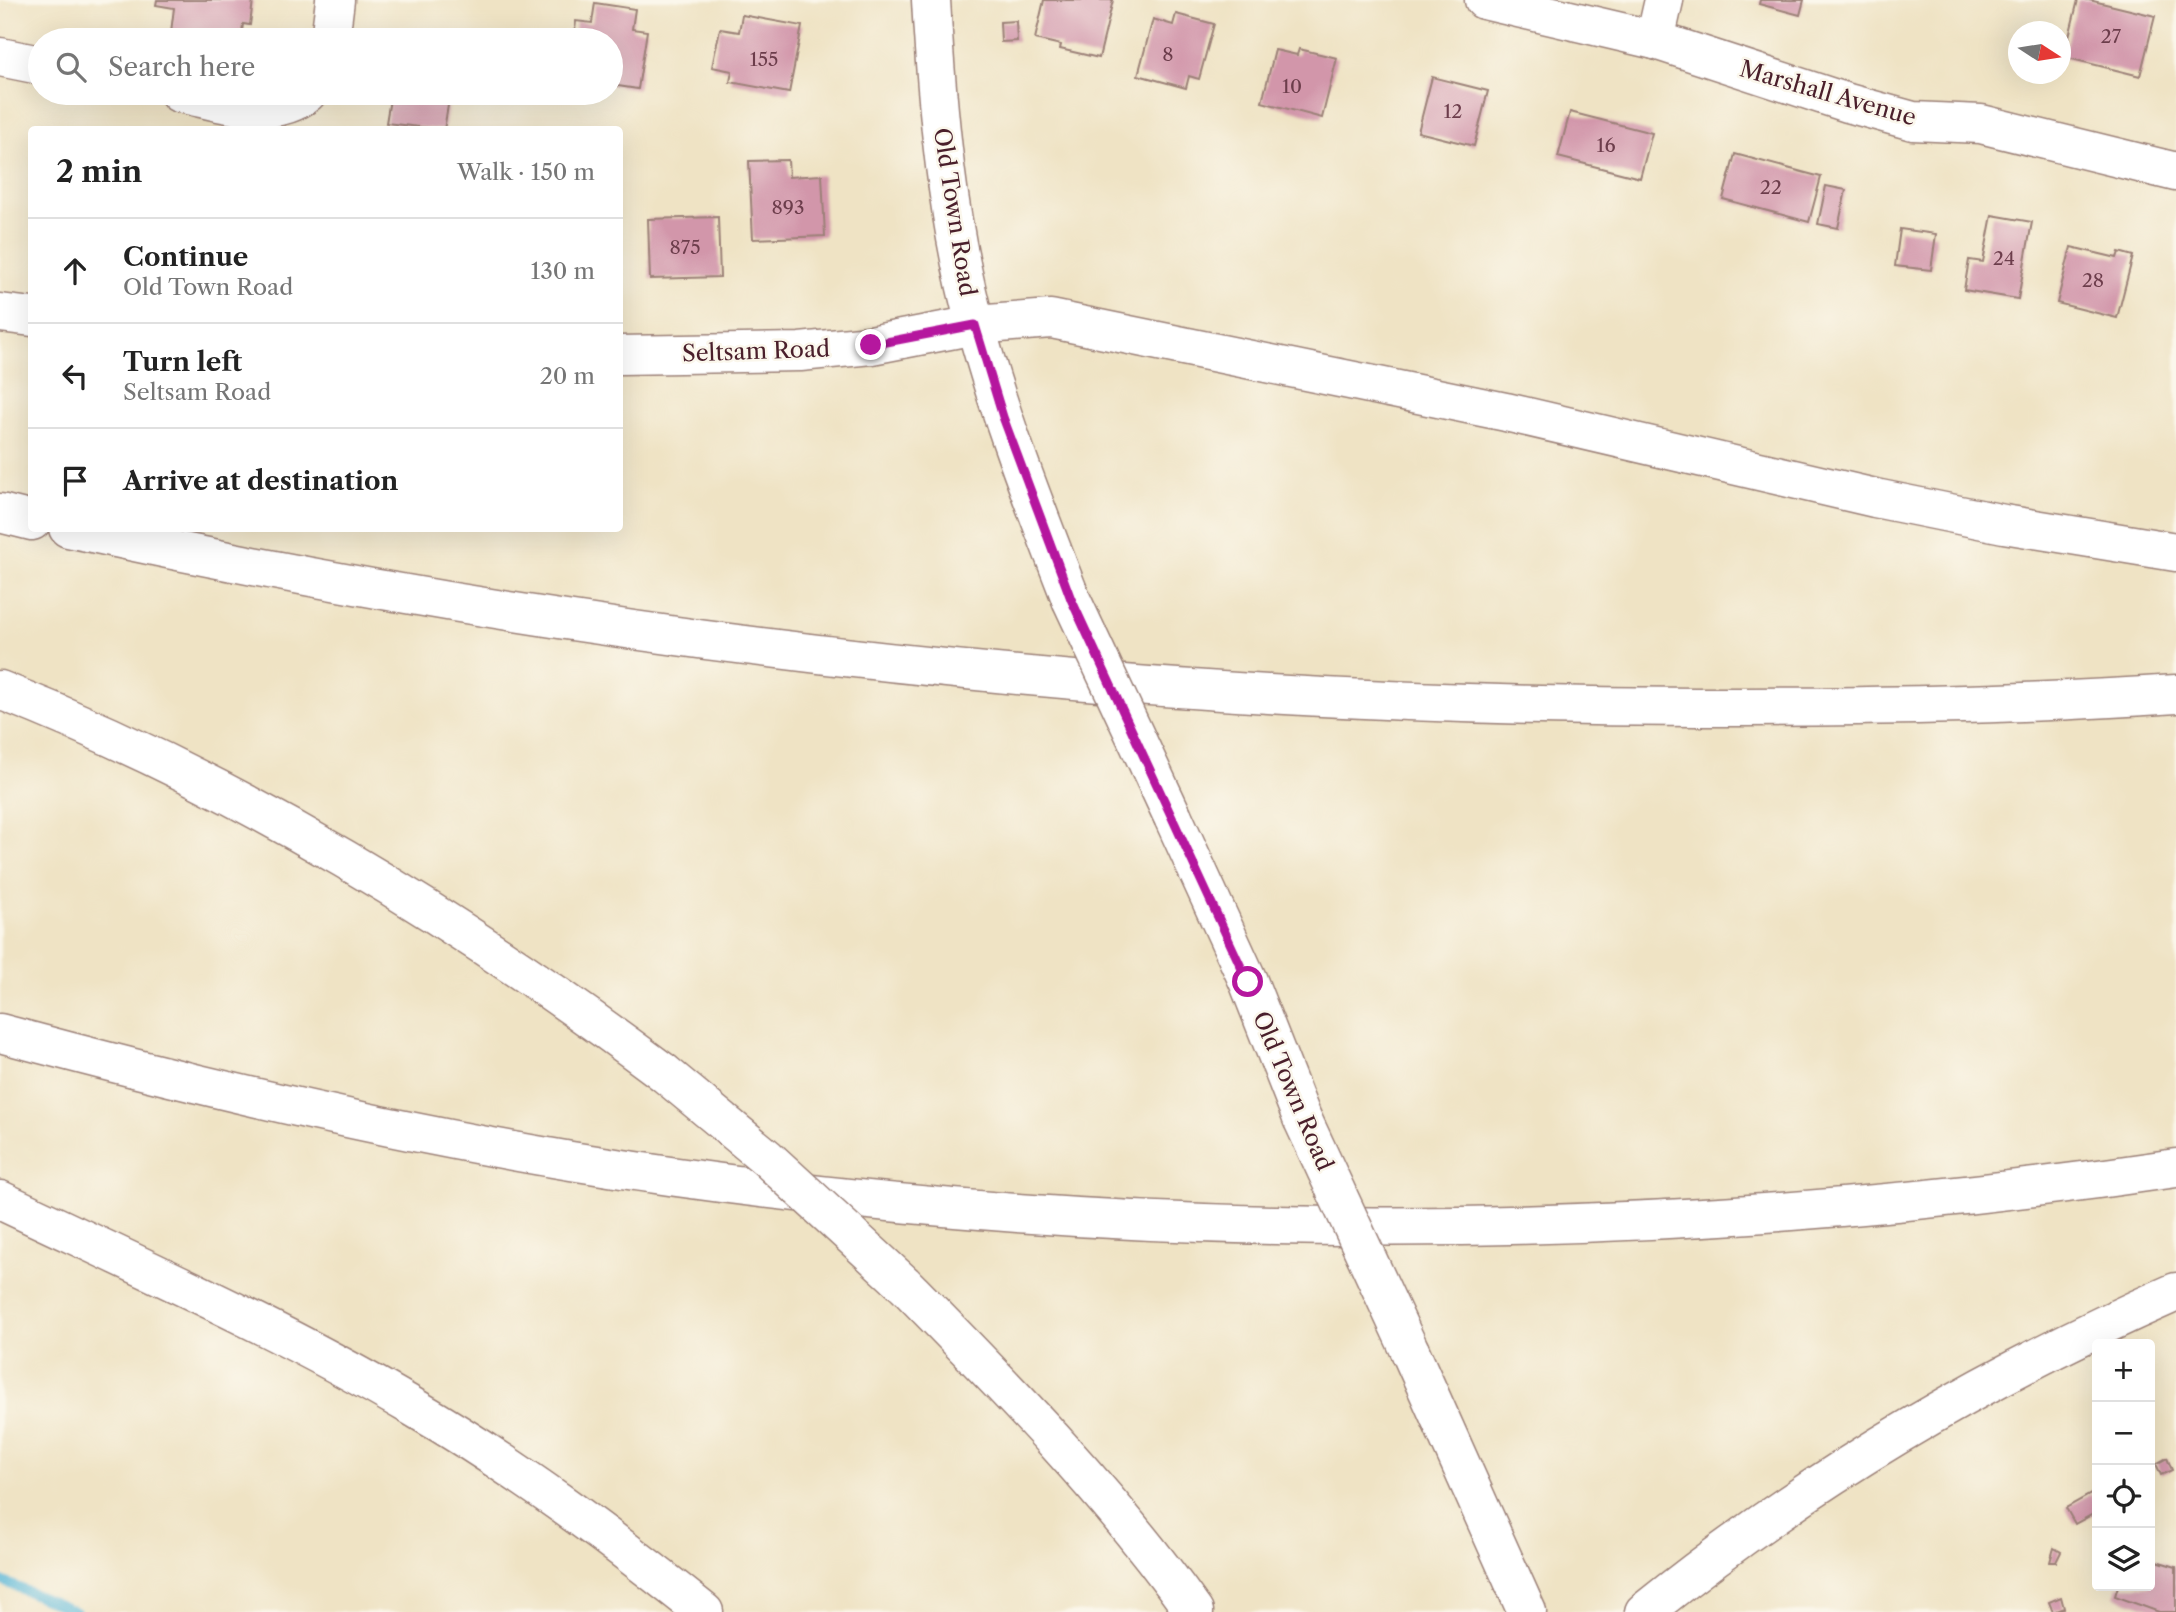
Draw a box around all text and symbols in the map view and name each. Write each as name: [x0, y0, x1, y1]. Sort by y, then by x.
north arrow: [2008, 21, 2071, 84]
house number: 27: [2101, 25, 2122, 48]
search box: [28, 28, 623, 105]
house number: 8: [1162, 43, 1174, 66]
icon: search: [52, 48, 90, 86]
house number: 155: [750, 48, 778, 71]
text: Search here: [108, 51, 255, 83]
street label: Marshall Avenue: [1737, 54, 1919, 132]
house number: 10: [1282, 75, 1302, 98]
house number: 12: [1444, 100, 1463, 123]
street label: Old Town Road: [928, 126, 982, 298]
house number: 16: [1596, 134, 1616, 157]
text: 2 min: [56, 153, 142, 190]
text: Walk · 150 m: [457, 158, 595, 186]
house number: 22: [1760, 176, 1782, 199]
house number: 893: [772, 196, 804, 219]
house number: 875: [670, 236, 700, 259]
text: Continue: [123, 241, 248, 273]
house number: 24: [1993, 247, 2015, 270]
icon: ahead: [56, 252, 94, 290]
text: 130 m: [531, 257, 595, 285]
house number: 28: [2082, 269, 2104, 292]
text: Old Town Road: [123, 273, 293, 301]
route end: [855, 329, 886, 360]
street label: Seltsam Road: [681, 334, 831, 368]
text: Turn left: [123, 346, 242, 378]
icon: left: [56, 357, 94, 395]
text: 20 m: [540, 362, 595, 390]
text: Seltsam Road: [123, 378, 271, 406]
icon: arrive: [56, 462, 94, 500]
text: Arrive at destination: [123, 465, 398, 497]
route start: [1232, 966, 1263, 997]
street label: Old Town Road: [1247, 1007, 1339, 1175]
map controls: [2092, 1339, 2155, 1591]
button: +: [2092, 1339, 2155, 1402]
button: −: [2092, 1402, 2155, 1465]
button: locate: [2092, 1465, 2155, 1528]
button: layers: [2092, 1528, 2155, 1591]

